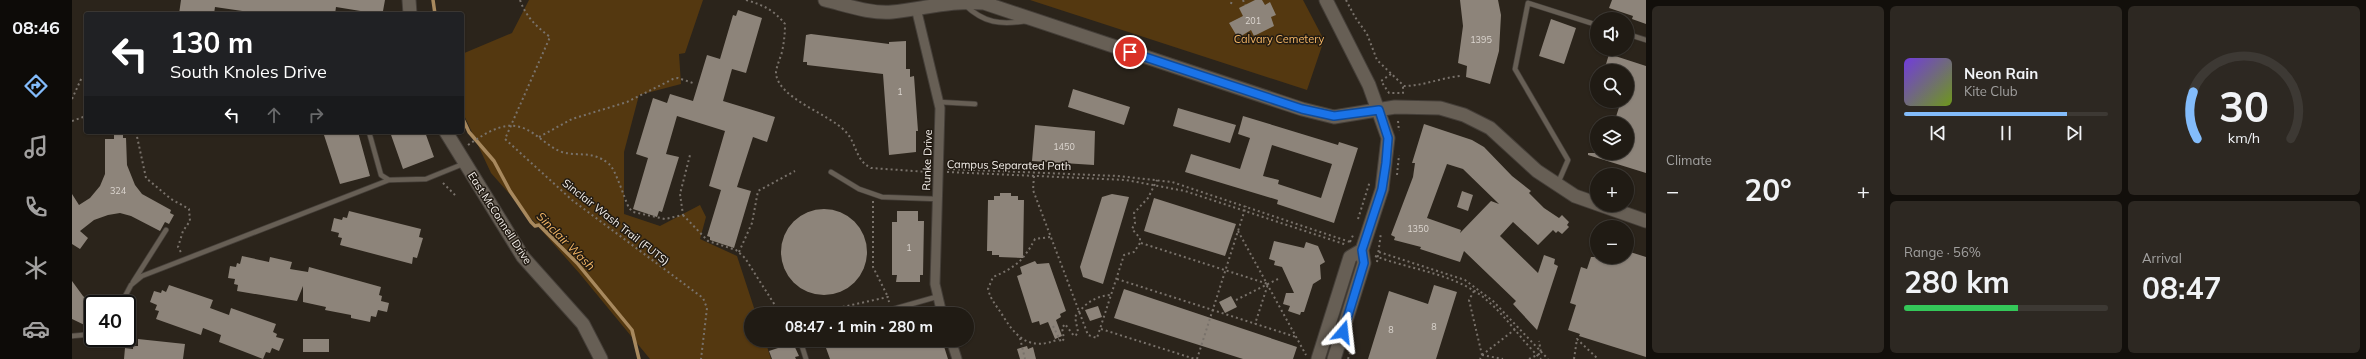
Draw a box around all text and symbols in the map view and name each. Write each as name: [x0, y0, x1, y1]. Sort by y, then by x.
map controls: [1590, 12, 1634, 264]
button: sound: [1590, 12, 1634, 56]
house number: 201: [1245, 15, 1261, 26]
text: 08:46: [12, 16, 60, 39]
text: 130 m: [170, 25, 253, 60]
icon: left: [104, 28, 156, 80]
park label: Calvary Cemetery: [1234, 32, 1324, 46]
house number: 1395: [1470, 34, 1492, 45]
pin: [1113, 35, 1147, 69]
icon: arrive: [1119, 41, 1141, 63]
text: South Knoles Drive: [170, 60, 327, 83]
button: search: [1590, 64, 1634, 108]
text: Neon Rain: [1964, 64, 2038, 83]
icon: directions: [22, 72, 50, 100]
text: 30: [2219, 79, 2269, 131]
text: Kite Club: [1964, 83, 2018, 99]
house number: 1: [897, 86, 903, 97]
icon: left: [221, 104, 243, 126]
icon: ahead: [263, 104, 285, 126]
icon: right: [305, 104, 327, 126]
button: layers: [1590, 116, 1634, 160]
icon: previous: [1927, 122, 1949, 144]
icon: pause: [1995, 122, 2017, 144]
icon: next: [2063, 122, 2085, 144]
text: km/h: [2228, 128, 2260, 146]
street label: Runke Drive: [919, 129, 935, 191]
icon: music: [22, 133, 50, 161]
house number: 1450: [1053, 141, 1075, 152]
text: Climate: [1666, 152, 1712, 168]
street label: Campus Separated Path: [947, 157, 1071, 173]
button: +: [1590, 168, 1634, 212]
street label: East McConnell Drive: [465, 169, 535, 267]
text: 20°: [1744, 171, 1792, 209]
street label: Sinclair Wash Trail (FUTS): [560, 176, 672, 268]
text: −: [1666, 177, 1679, 205]
text: +: [1857, 177, 1870, 205]
house number: 324: [110, 185, 127, 196]
icon: phone: [22, 193, 50, 221]
water label: Sinclair Wash: [534, 209, 598, 273]
button: −: [1590, 220, 1634, 264]
house number: 1350: [1407, 223, 1429, 234]
house number: 1: [906, 242, 912, 253]
text: Range · 56%: [1904, 244, 1981, 260]
text: Arrival: [2142, 250, 2182, 266]
icon: climate: [22, 254, 50, 282]
text: 280 km: [1904, 263, 2010, 301]
text: 08:47: [2142, 269, 2221, 307]
speed limit sign: 40: [84, 295, 136, 347]
position arrow: [1322, 311, 1364, 353]
icon: car: [22, 315, 50, 343]
text: 08:47 · 1 min · 280 m: [785, 317, 933, 336]
house number: 8: [1431, 321, 1437, 332]
house number: 8: [1388, 324, 1394, 335]

